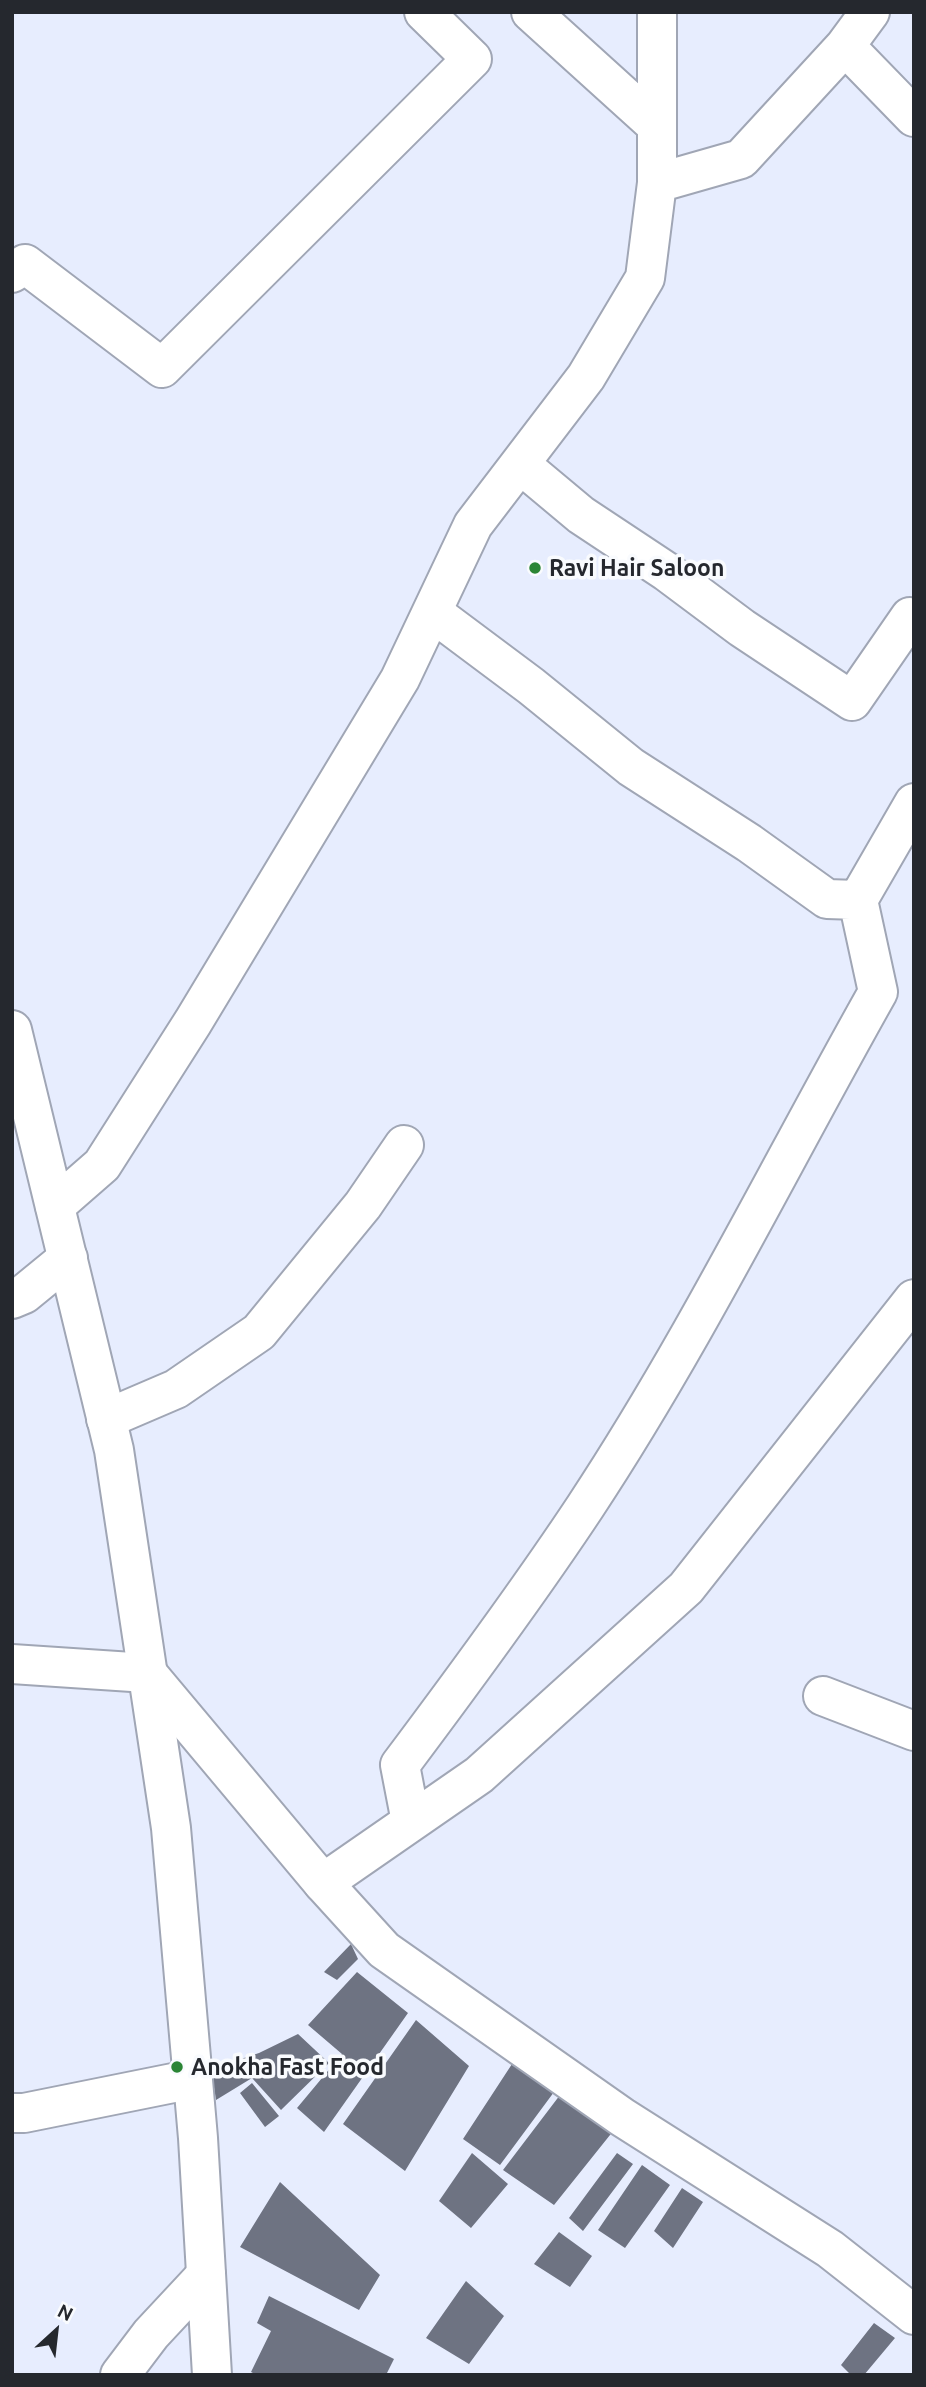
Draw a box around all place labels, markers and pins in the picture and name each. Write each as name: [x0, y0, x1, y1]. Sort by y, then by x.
place label: Ravi Hair Saloon: [549, 554, 724, 582]
marker: Ravi Hair Saloon: [527, 560, 543, 576]
place label: Anokha Fast Food: [191, 2053, 384, 2081]
marker: Anokha Fast Food: [169, 2059, 185, 2075]

